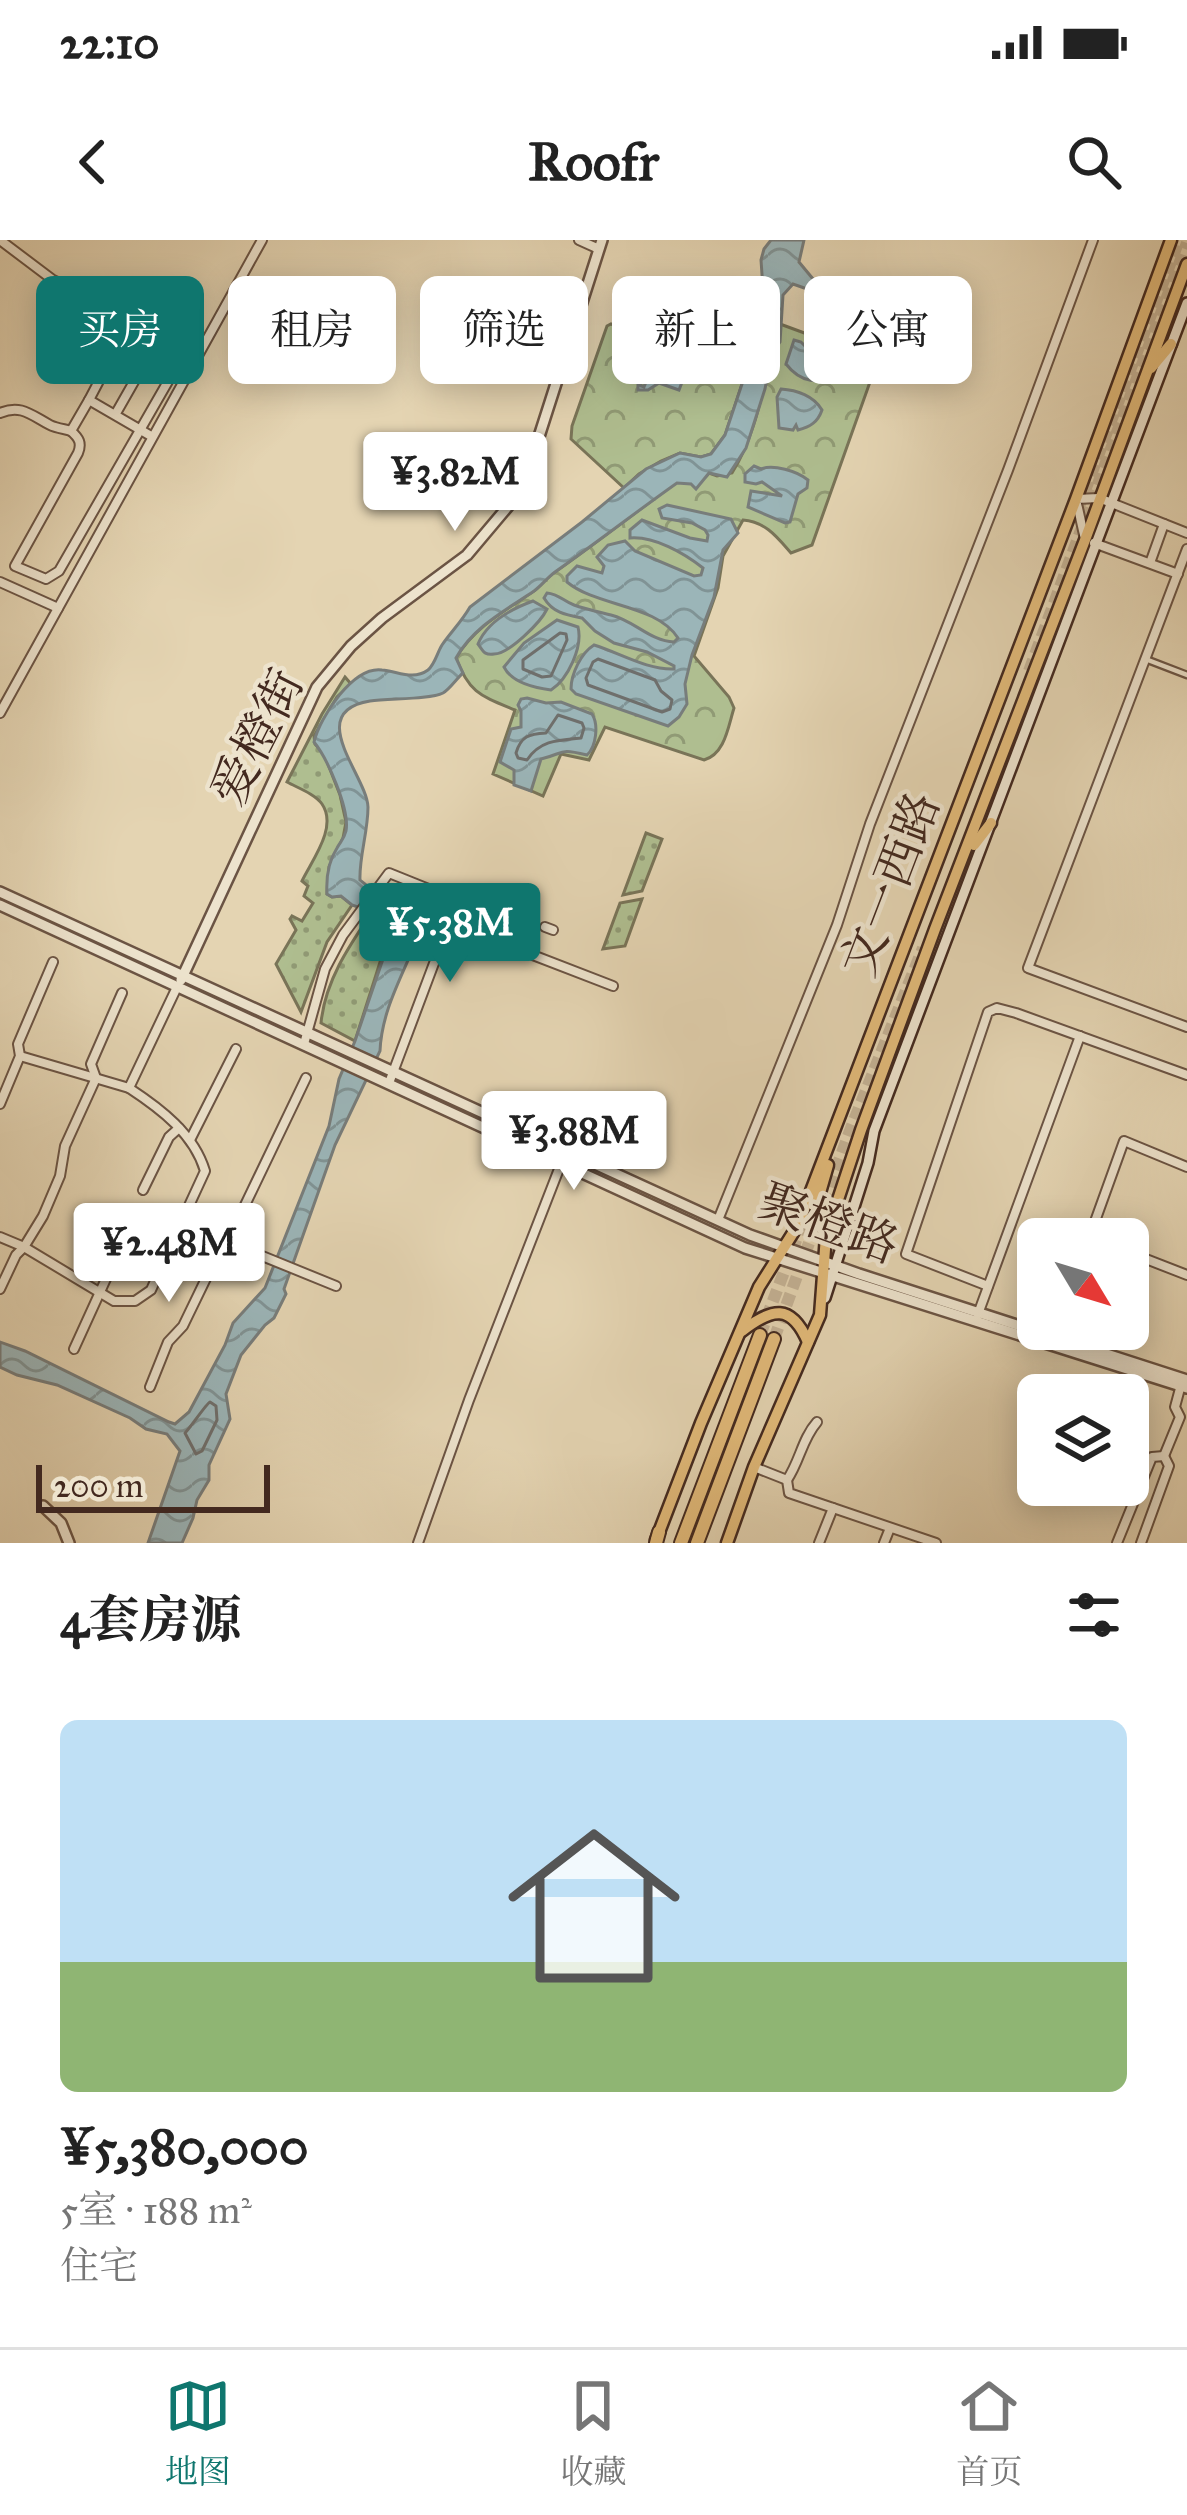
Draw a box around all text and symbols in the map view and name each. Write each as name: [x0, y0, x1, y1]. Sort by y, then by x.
text: 22:10: [60, 15, 159, 70]
icon: back: [60, 129, 126, 195]
text: Roofr: [528, 129, 659, 195]
icon: search: [1061, 129, 1127, 195]
chip: 买房: [36, 276, 204, 384]
chip: 租房: [228, 276, 396, 384]
chip: 筛选: [420, 276, 588, 384]
chip: 新上: [612, 276, 780, 384]
chip: 公寓: [804, 276, 972, 384]
pin: ¥3.82M: [357, 432, 553, 534]
text: ¥3.82M: [390, 447, 520, 495]
street label: 爱橙街: [198, 659, 316, 815]
street label: 文一西路: [828, 784, 952, 984]
pin: ¥5.38M: [352, 883, 548, 985]
text: ¥5.38M: [386, 898, 514, 946]
pin: ¥3.88M: [476, 1091, 672, 1193]
text: ¥3.88M: [509, 1106, 640, 1154]
street label: 聚橙路: [751, 1171, 907, 1275]
pin: ¥2.48M: [71, 1203, 267, 1305]
text: ¥2.48M: [101, 1218, 237, 1266]
north arrow: [1017, 1218, 1149, 1350]
map controls: [1017, 1218, 1149, 1506]
button: layers: [1017, 1374, 1149, 1506]
scale bar: [36, 1459, 270, 1512]
text: 200 m: [54, 1466, 144, 1506]
icon: filters: [1061, 1582, 1127, 1648]
text: 4套房源: [60, 1589, 241, 1651]
icon: home: [486, 1798, 702, 2014]
text: ¥5,380,000: [60, 2116, 308, 2178]
text: 5室 · 188 m²: [60, 2186, 252, 2234]
text: 住宅: [60, 2242, 138, 2290]
tab: 地图: [165, 2373, 231, 2492]
tab: 收藏: [560, 2373, 626, 2492]
tab: 首页: [956, 2373, 1022, 2492]

